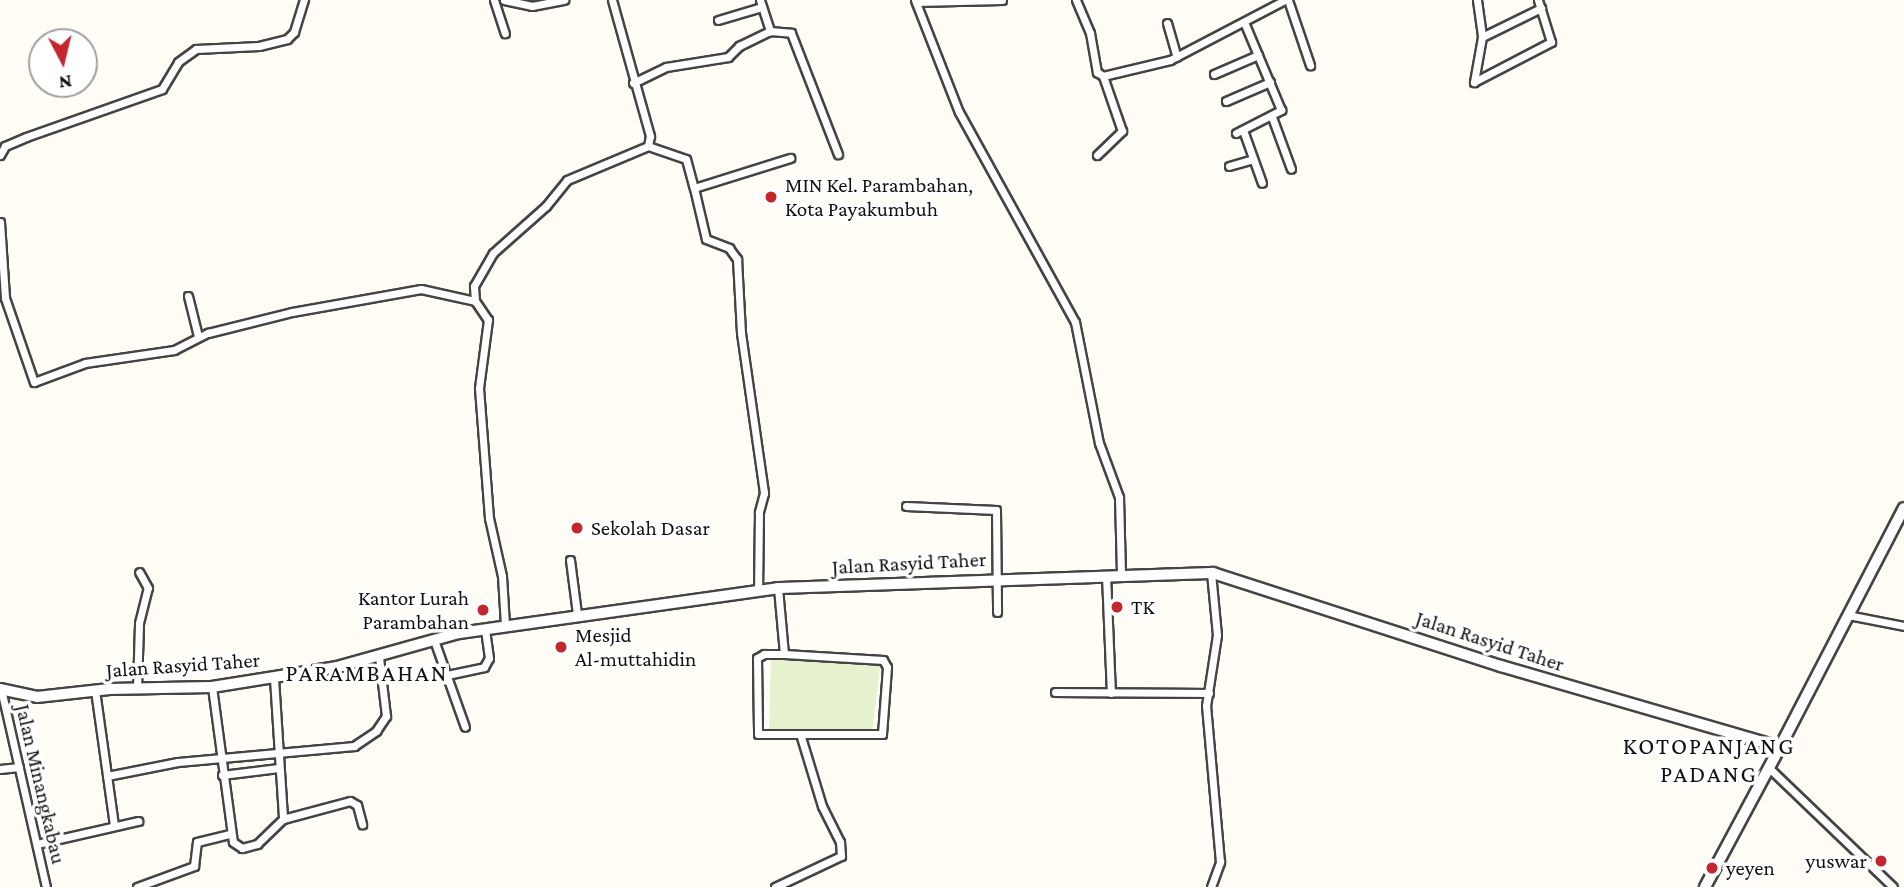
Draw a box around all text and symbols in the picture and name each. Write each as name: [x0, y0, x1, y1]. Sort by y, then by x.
north arrow: [28, 28, 98, 98]
text: N: [58, 71, 73, 94]
place label: MIN Kel. Parambahan, Kota Payakumbuh: [785, 172, 973, 222]
marker: MIN Kel. Parambahan, Kota Payakumbuh: [763, 189, 779, 205]
place label: Sekolah Dasar: [591, 515, 710, 541]
marker: Sekolah Dasar: [569, 520, 585, 536]
street label: Jalan Rasyid Taher: [831, 546, 987, 580]
place label: Kantor Lurah Parambahan: [358, 585, 469, 635]
place label: TK: [1131, 594, 1154, 620]
marker: TK: [1109, 599, 1125, 615]
marker: Kantor Lurah Parambahan: [475, 602, 491, 618]
street label: Jalan Rasyid Taher: [1413, 605, 1567, 677]
place label: Mesjid Al-muttahidin: [575, 622, 696, 672]
marker: Mesjid Al-muttahidin: [553, 639, 569, 655]
street label: Jalan Rasyid Taher: [105, 647, 261, 683]
district label: PARAMBAHAN: [287, 659, 447, 687]
street label: Jalan Minangkabau: [10, 702, 72, 866]
district label: KOTOPANJANG PADANG: [1624, 732, 1794, 788]
place label: yuswar: [1806, 848, 1867, 874]
marker: yuswar: [1873, 853, 1889, 869]
place label: yeyen: [1726, 855, 1775, 881]
marker: yeyen: [1704, 860, 1720, 876]

